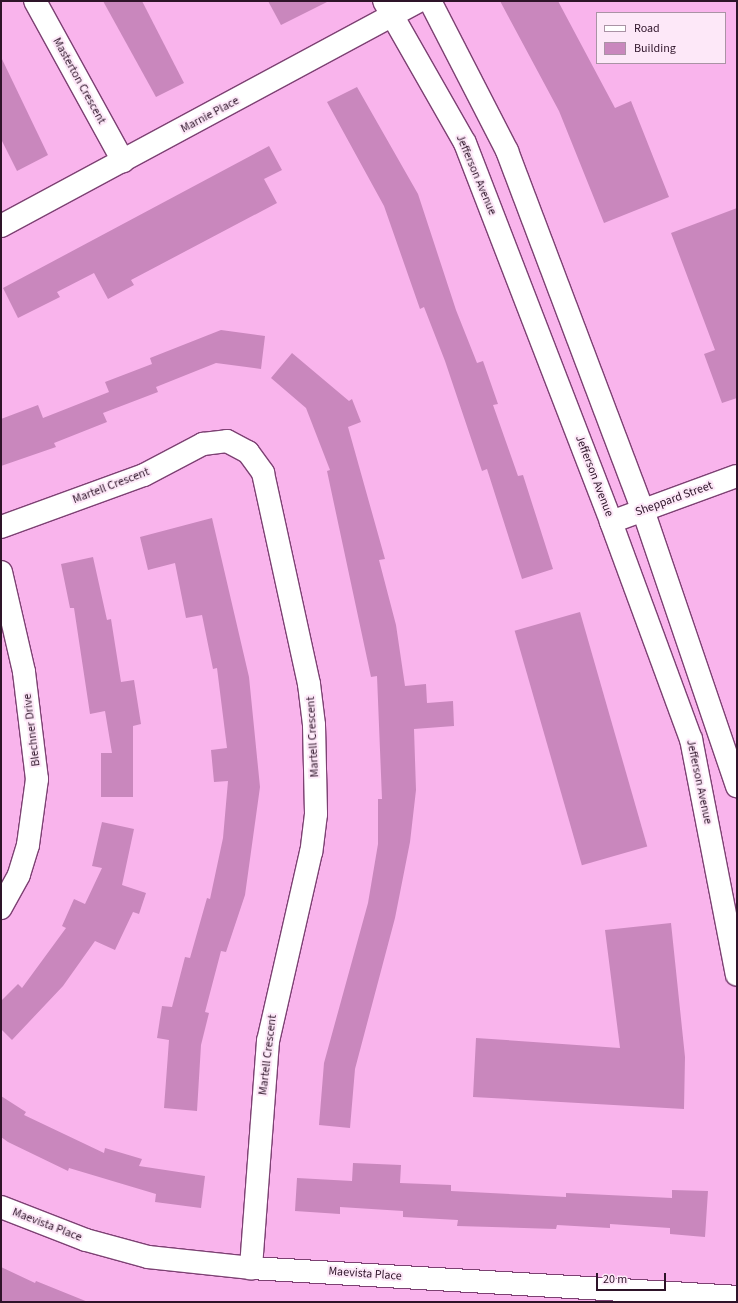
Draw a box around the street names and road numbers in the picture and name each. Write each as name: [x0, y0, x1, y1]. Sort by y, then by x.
street label: Masterton Crescent: [49, 35, 109, 127]
street label: Marnie Place: [178, 94, 242, 136]
street label: Jefferson Avenue: [453, 133, 499, 217]
street label: Jefferson Avenue: [572, 433, 616, 519]
street label: Martell Crescent: [71, 465, 151, 507]
street label: Sheppard Street: [633, 478, 715, 520]
street label: Blechner Drive: [20, 693, 44, 767]
street label: Martell Crescent: [304, 696, 322, 778]
street label: Jefferson Avenue: [683, 738, 715, 826]
street label: Martell Crescent: [256, 1014, 280, 1096]
street label: Maevista Place: [10, 1205, 84, 1245]
street label: Maevista Place: [328, 1264, 402, 1284]

